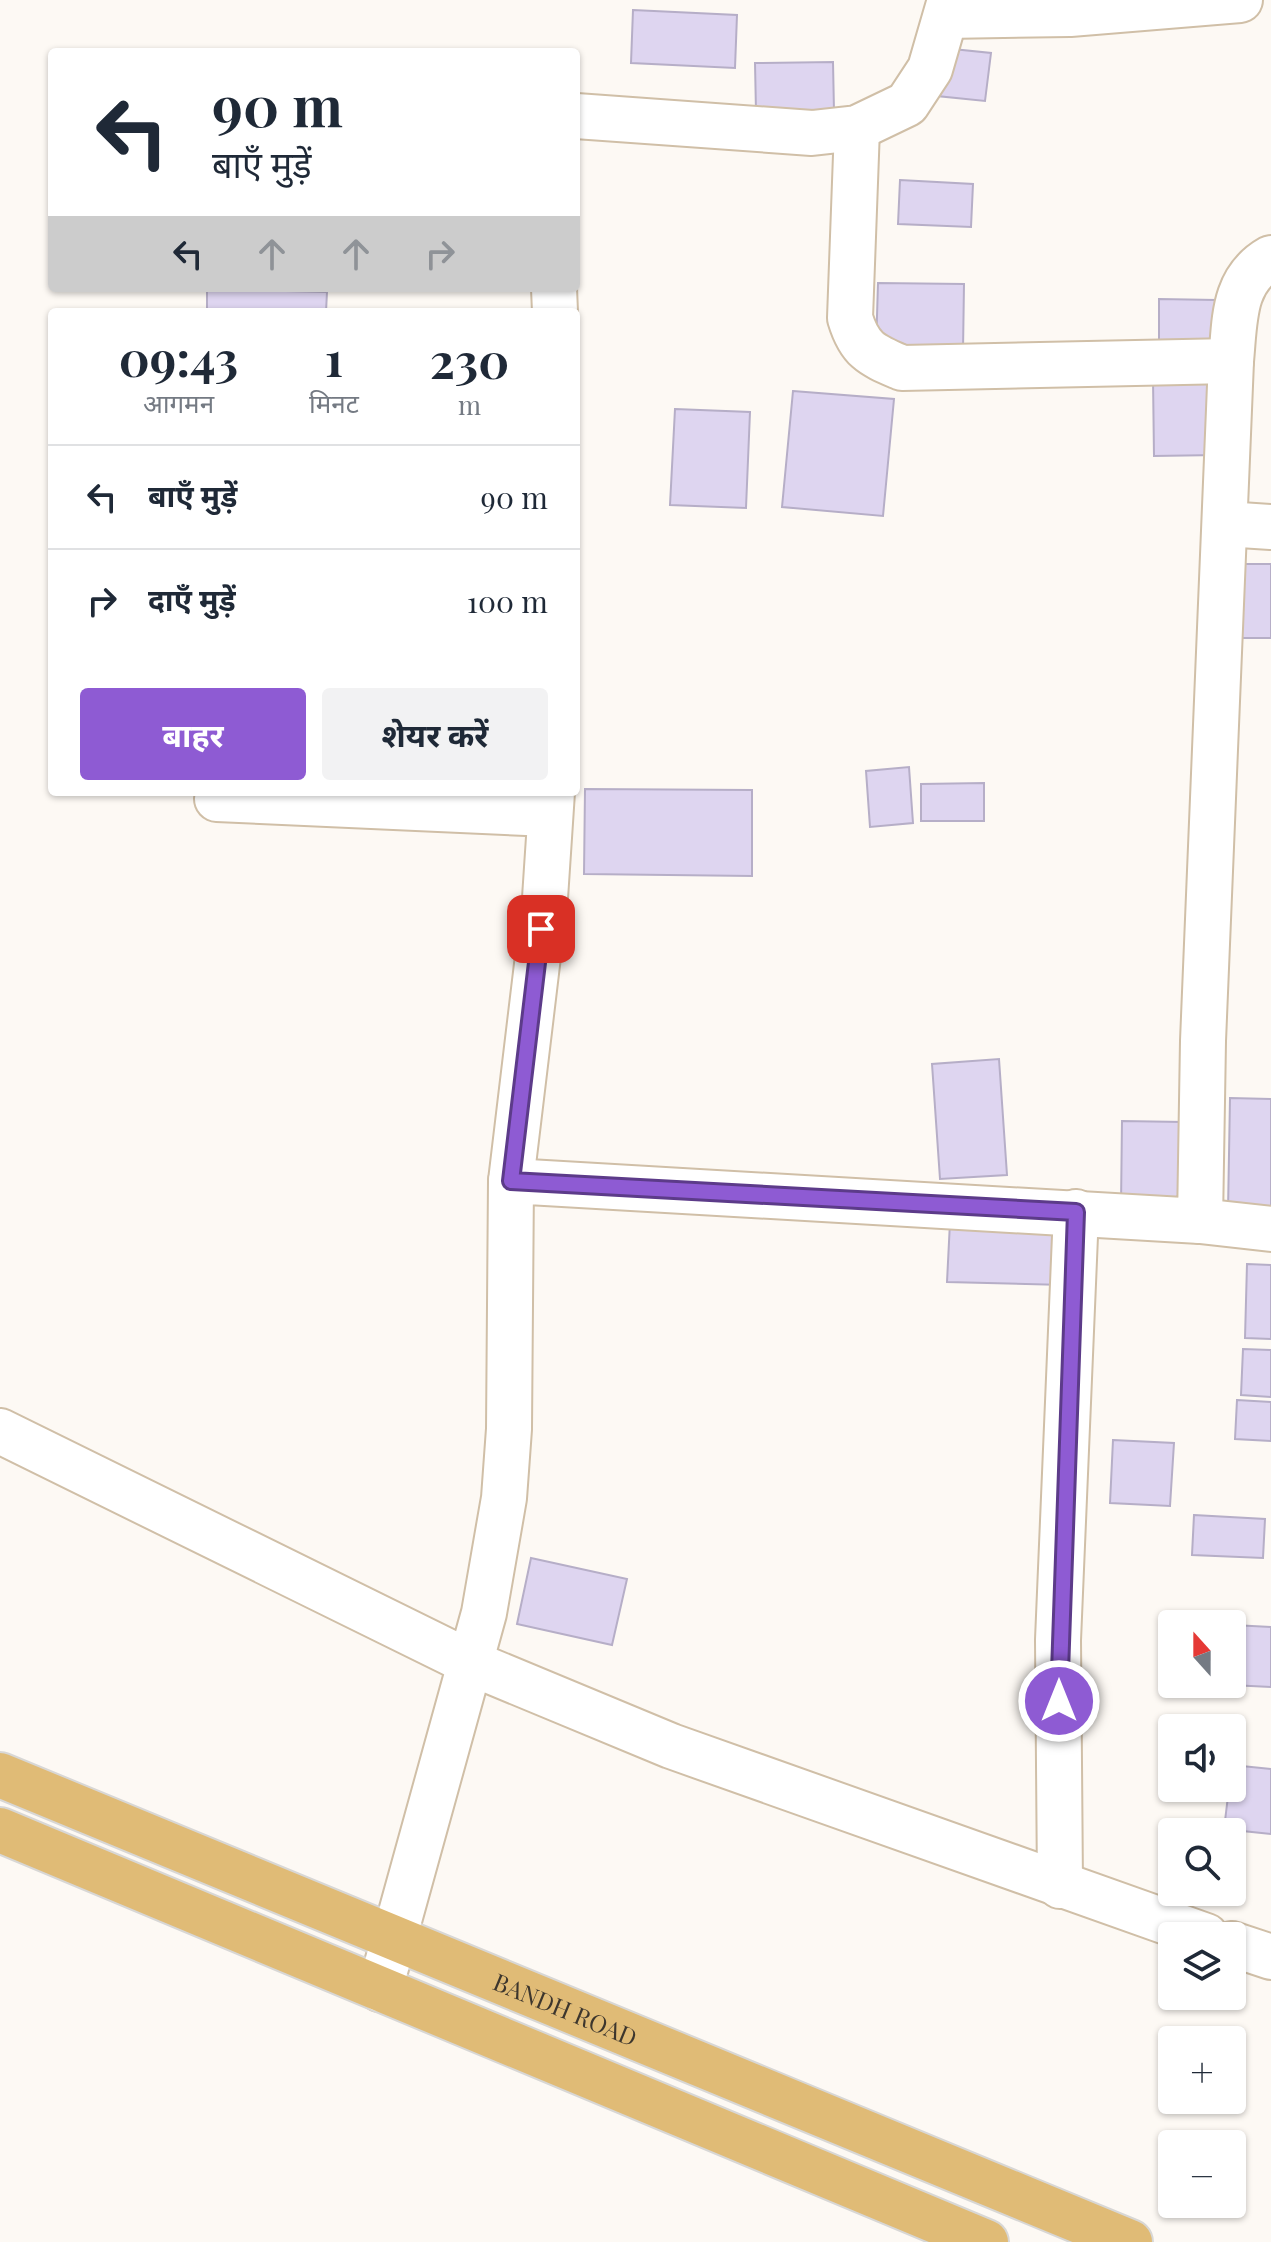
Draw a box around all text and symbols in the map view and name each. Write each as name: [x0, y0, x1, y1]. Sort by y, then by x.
text: 90 m: [212, 67, 343, 142]
icon: left: [80, 80, 184, 184]
text: बाएँ मुड़ें: [212, 139, 312, 187]
icon: left: [166, 232, 210, 276]
icon: ahead: [250, 232, 294, 276]
icon: ahead: [334, 232, 378, 276]
icon: right: [418, 232, 462, 276]
text: 09:43: [119, 325, 238, 389]
text: 1: [325, 325, 343, 389]
text: 230: [430, 327, 509, 391]
text: आगमन: [143, 385, 214, 420]
text: मिनट: [309, 385, 359, 420]
text: m: [458, 387, 481, 422]
icon: left: [80, 475, 124, 519]
text: बाएँ मुड़ें: [148, 475, 237, 515]
text: 90 m: [481, 477, 548, 517]
icon: right: [80, 579, 124, 623]
text: दाएँ मुड़ें: [148, 579, 236, 619]
text: 100 m: [467, 581, 548, 621]
button: बाहर: [80, 688, 306, 780]
button: शेयर करें: [322, 688, 548, 780]
pin: [507, 895, 575, 963]
icon: arrive: [519, 907, 563, 951]
north arrow: [1158, 1610, 1246, 1698]
map controls: [1158, 1610, 1246, 2218]
position arrow: [1017, 1659, 1101, 1743]
button: sound: [1158, 1714, 1246, 1802]
button: search: [1158, 1818, 1246, 1906]
button: layers: [1158, 1922, 1246, 2010]
street label: BANDH ROAD: [489, 1965, 642, 2053]
button: +: [1158, 2026, 1246, 2114]
button: −: [1158, 2130, 1246, 2218]

